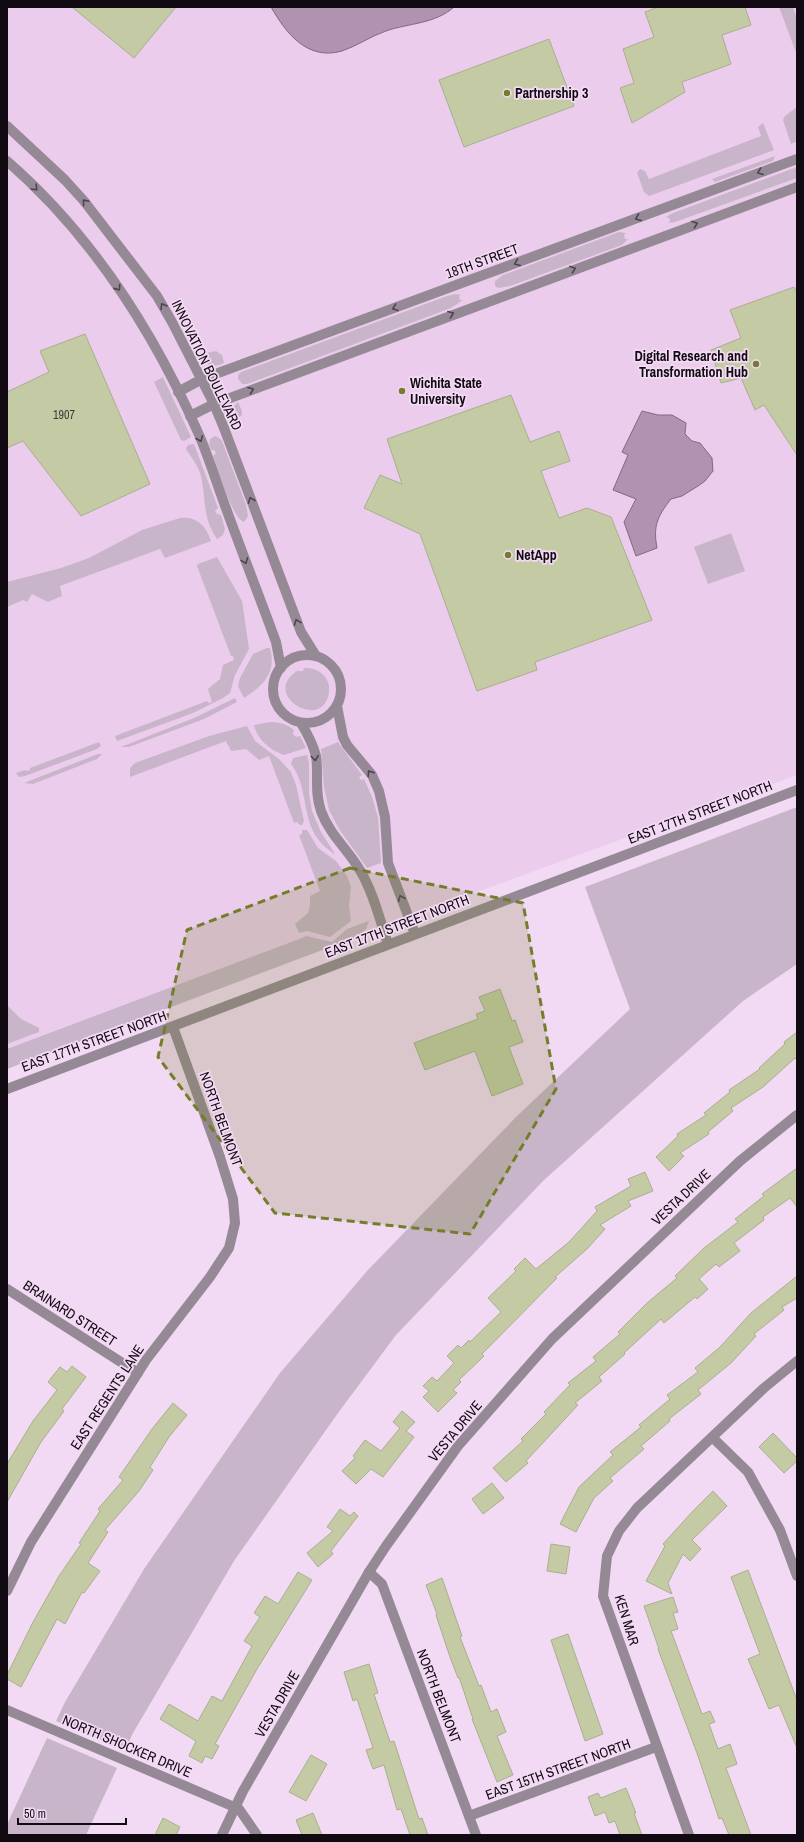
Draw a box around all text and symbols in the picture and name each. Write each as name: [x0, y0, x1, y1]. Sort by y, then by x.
place label: Partnership 3: [515, 84, 588, 102]
marker: Partnership 3: [502, 88, 512, 98]
one-way arrow: [757, 168, 764, 176]
one-way arrow: [30, 183, 38, 191]
one-way arrow: [82, 199, 90, 207]
one-way arrow: [635, 213, 642, 221]
one-way arrow: [692, 221, 699, 229]
street label: 18TH STREET: [443, 239, 521, 283]
one-way arrow: [513, 259, 520, 267]
one-way arrow: [570, 266, 577, 274]
one-way arrow: [113, 284, 121, 291]
street label: INNOVATION BOULEVARD: [168, 297, 246, 433]
one-way arrow: [160, 303, 167, 310]
one-way arrow: [391, 304, 398, 312]
one-way arrow: [448, 311, 455, 319]
place label: Digital Research and Transformation Hub: [634, 347, 748, 381]
marker: Digital Research and Transformation Hub: [751, 359, 761, 369]
place label: Wichita State University: [410, 374, 482, 408]
one-way arrow: [247, 386, 254, 394]
marker: Wichita State University: [397, 386, 407, 396]
house number: 1907: [53, 407, 75, 423]
one-way arrow: [195, 434, 203, 442]
one-way arrow: [248, 497, 256, 504]
place label: NetApp: [516, 546, 557, 564]
marker: NetApp: [503, 550, 513, 560]
one-way arrow: [241, 557, 249, 564]
one-way arrow: [293, 619, 302, 626]
one-way arrow: [310, 755, 319, 762]
one-way arrow: [367, 770, 374, 777]
street label: EAST 17TH STREET NORTH: [625, 776, 775, 848]
street label: EAST 17TH STREET NORTH: [322, 890, 472, 962]
one-way arrow: [398, 894, 406, 902]
street label: EAST 17TH STREET NORTH: [19, 1006, 169, 1076]
street label: NORTH BELMONT: [196, 1069, 246, 1169]
street label: VESTA DRIVE: [648, 1165, 714, 1229]
street label: BRAINARD STREET: [20, 1276, 120, 1350]
street label: EAST REGENTS LANE: [66, 1341, 148, 1453]
street label: VESTA DRIVE: [424, 1397, 486, 1465]
street label: KEN MAR: [611, 1592, 643, 1648]
street label: NORTH BELMONT: [413, 1646, 465, 1746]
street label: VESTA DRIVE: [251, 1667, 303, 1741]
street label: NORTH SHOCKER DRIVE: [60, 1711, 194, 1781]
street label: EAST 15TH STREET NORTH: [483, 1734, 633, 1804]
scale bar: [18, 1800, 126, 1826]
text: 50 m: [24, 1806, 46, 1822]

